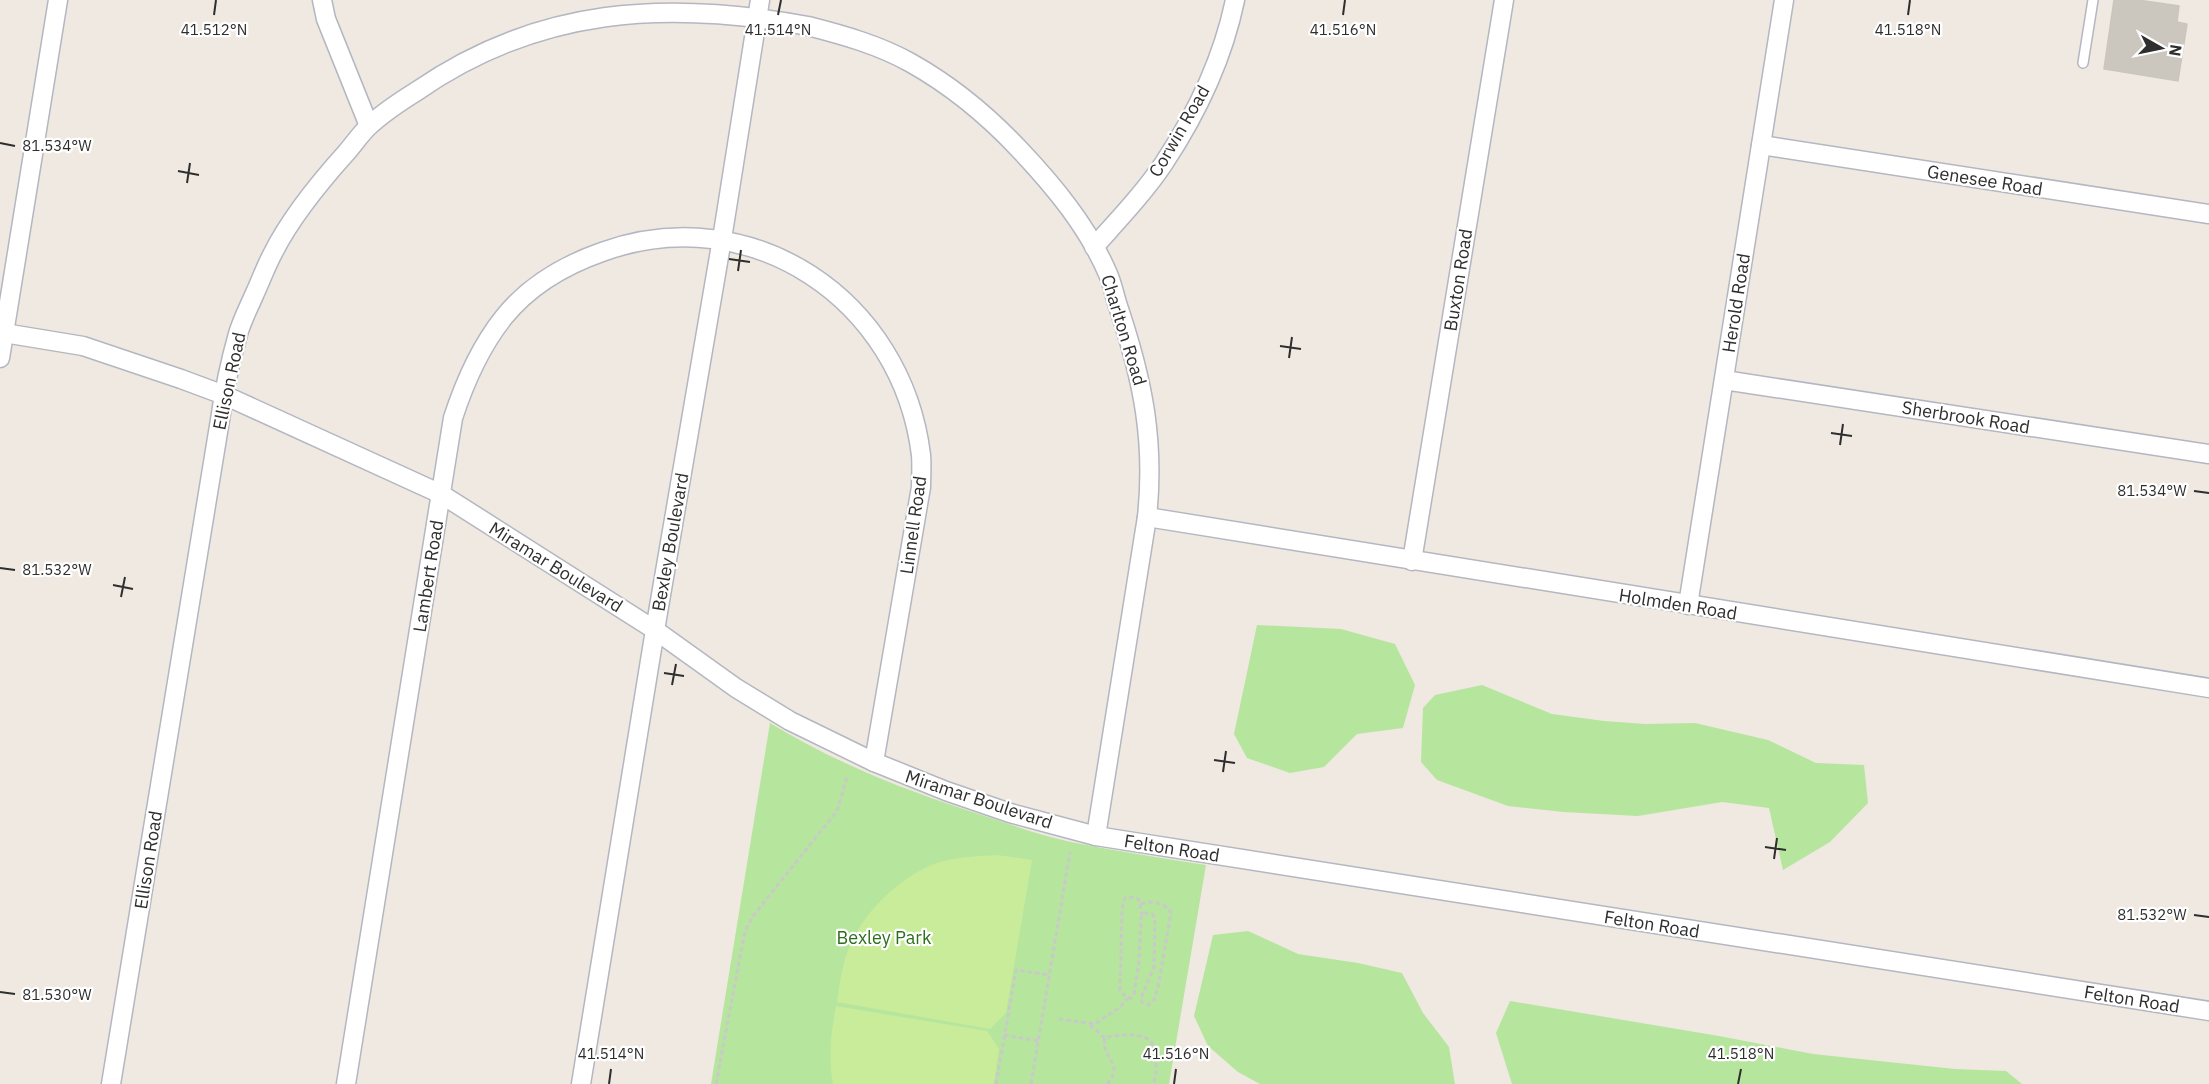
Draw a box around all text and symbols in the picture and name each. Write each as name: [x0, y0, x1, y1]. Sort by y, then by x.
north arrow: [2131, 18, 2191, 78]
text: 41.512°N: [181, 20, 247, 39]
text: 41.514°N: [745, 20, 811, 39]
text: 41.516°N: [1310, 20, 1376, 39]
text: 41.518°N: [1875, 20, 1941, 39]
text: N: [2165, 43, 2187, 58]
street label: Corwin Road: [1144, 81, 1214, 181]
text: 81.534°W: [22, 136, 92, 155]
street label: Genesee Road: [1926, 160, 2044, 200]
street label: Buxton Road: [1439, 227, 1477, 333]
street label: Herold Road: [1717, 252, 1755, 354]
street label: Charlton Road: [1096, 272, 1152, 388]
street label: Ellison Road: [207, 330, 251, 432]
street label: Sherbrook Road: [1900, 396, 2032, 438]
street label: Bexley Boulevard: [646, 471, 694, 613]
street label: Linnell Road: [895, 474, 931, 576]
text: 81.534°W: [2117, 481, 2187, 500]
street label: Miramar Boulevard: [485, 517, 627, 617]
street label: Lambert Road: [408, 518, 448, 634]
text: 81.532°W: [22, 560, 92, 579]
street label: Holmden Road: [1617, 583, 1739, 625]
street label: Miramar Boulevard: [903, 764, 1055, 834]
street label: Ellison Road: [129, 809, 167, 911]
street label: Felton Road: [1123, 829, 1221, 867]
street label: Felton Road: [1603, 905, 1701, 943]
text: 81.532°W: [2117, 905, 2187, 924]
park label: Bexley Park: [837, 926, 932, 949]
street label: Felton Road: [2083, 980, 2181, 1018]
text: 81.530°W: [22, 985, 92, 1004]
text: 41.514°N: [578, 1044, 644, 1063]
text: 41.516°N: [1143, 1044, 1209, 1063]
text: 41.518°N: [1708, 1044, 1774, 1063]

